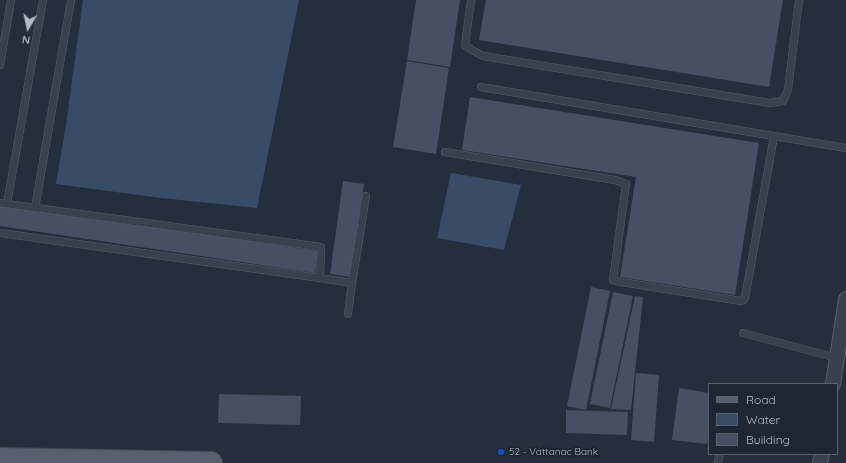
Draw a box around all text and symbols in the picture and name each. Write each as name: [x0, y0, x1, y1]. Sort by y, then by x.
north arrow: [8, 8, 48, 48]
text: N: [21, 32, 31, 47]
legend: [708, 383, 838, 455]
text: Road: [746, 392, 776, 407]
text: Water: [746, 412, 780, 427]
text: Building: [746, 432, 790, 447]
place label: 52 - Vattanac Bank: [509, 446, 598, 458]
marker: 52 - Vattanac Bank: [496, 447, 506, 457]

